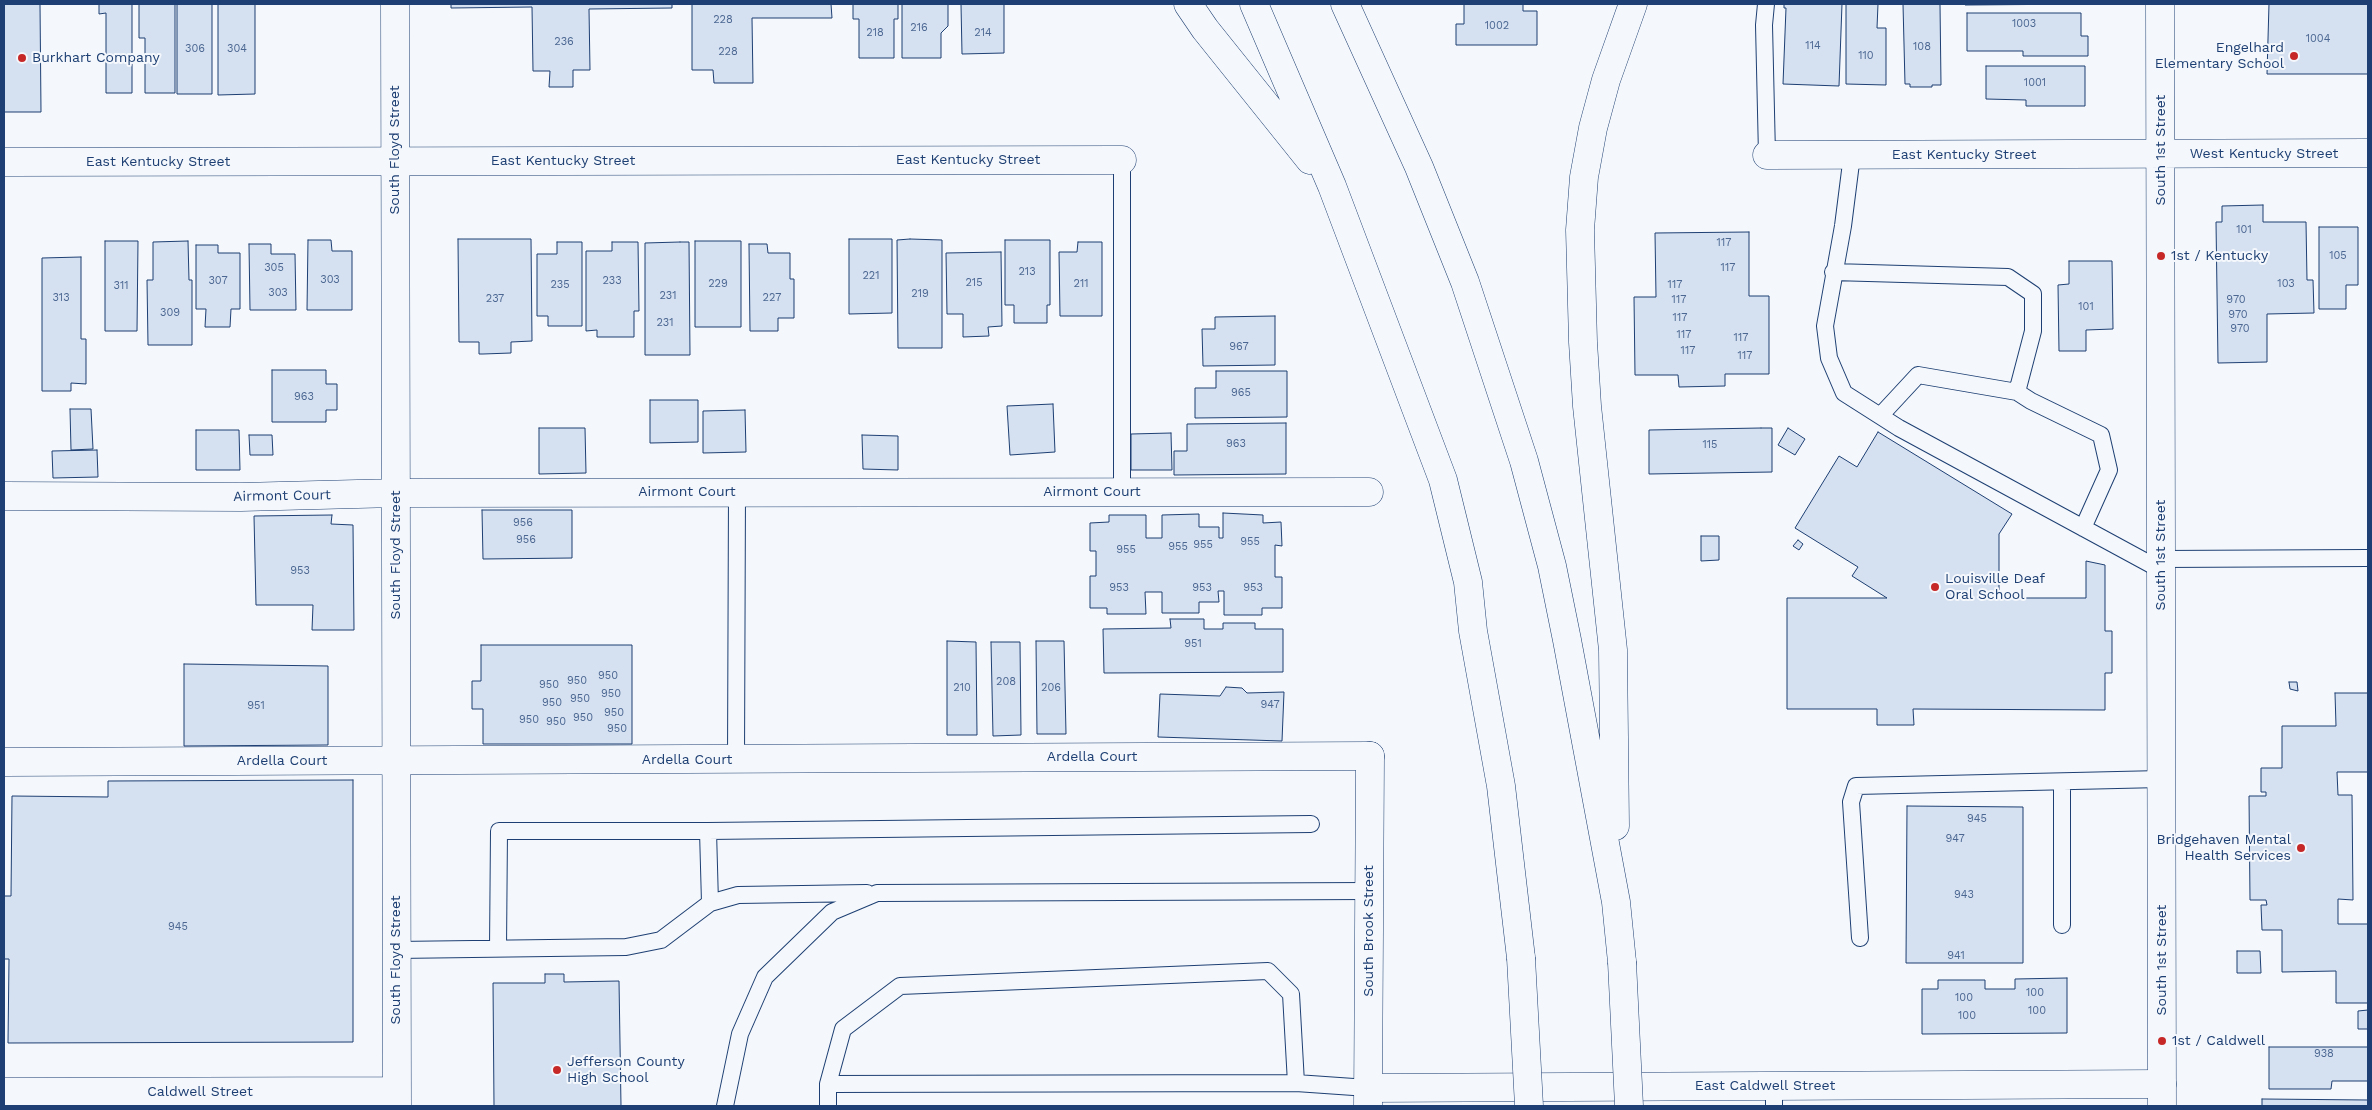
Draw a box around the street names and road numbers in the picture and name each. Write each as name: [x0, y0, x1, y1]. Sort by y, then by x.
street label: South Floyd Street: [387, 85, 403, 215]
street label: South 1st Street: [2153, 95, 2169, 205]
street label: West Kentucky Street: [2190, 146, 2338, 162]
street label: East Kentucky Street: [1892, 147, 2036, 163]
street label: East Kentucky Street: [896, 152, 1040, 168]
street label: East Kentucky Street: [491, 153, 635, 169]
street label: East Kentucky Street: [86, 154, 230, 170]
street label: Airmont Court: [638, 484, 736, 500]
street label: Airmont Court: [1043, 484, 1141, 500]
street label: Airmont Court: [233, 487, 331, 505]
street label: South Floyd Street: [388, 490, 404, 620]
street label: South 1st Street: [2153, 500, 2169, 610]
street label: Ardella Court: [1047, 749, 1137, 765]
street label: Ardella Court: [642, 752, 732, 768]
street label: Ardella Court: [237, 753, 327, 769]
street label: South Brook Street: [1361, 865, 1377, 997]
street label: South Floyd Street: [388, 895, 404, 1025]
street label: South 1st Street: [2154, 905, 2170, 1015]
street label: East Caldwell Street: [1695, 1078, 1835, 1094]
street label: Caldwell Street: [147, 1084, 253, 1100]

